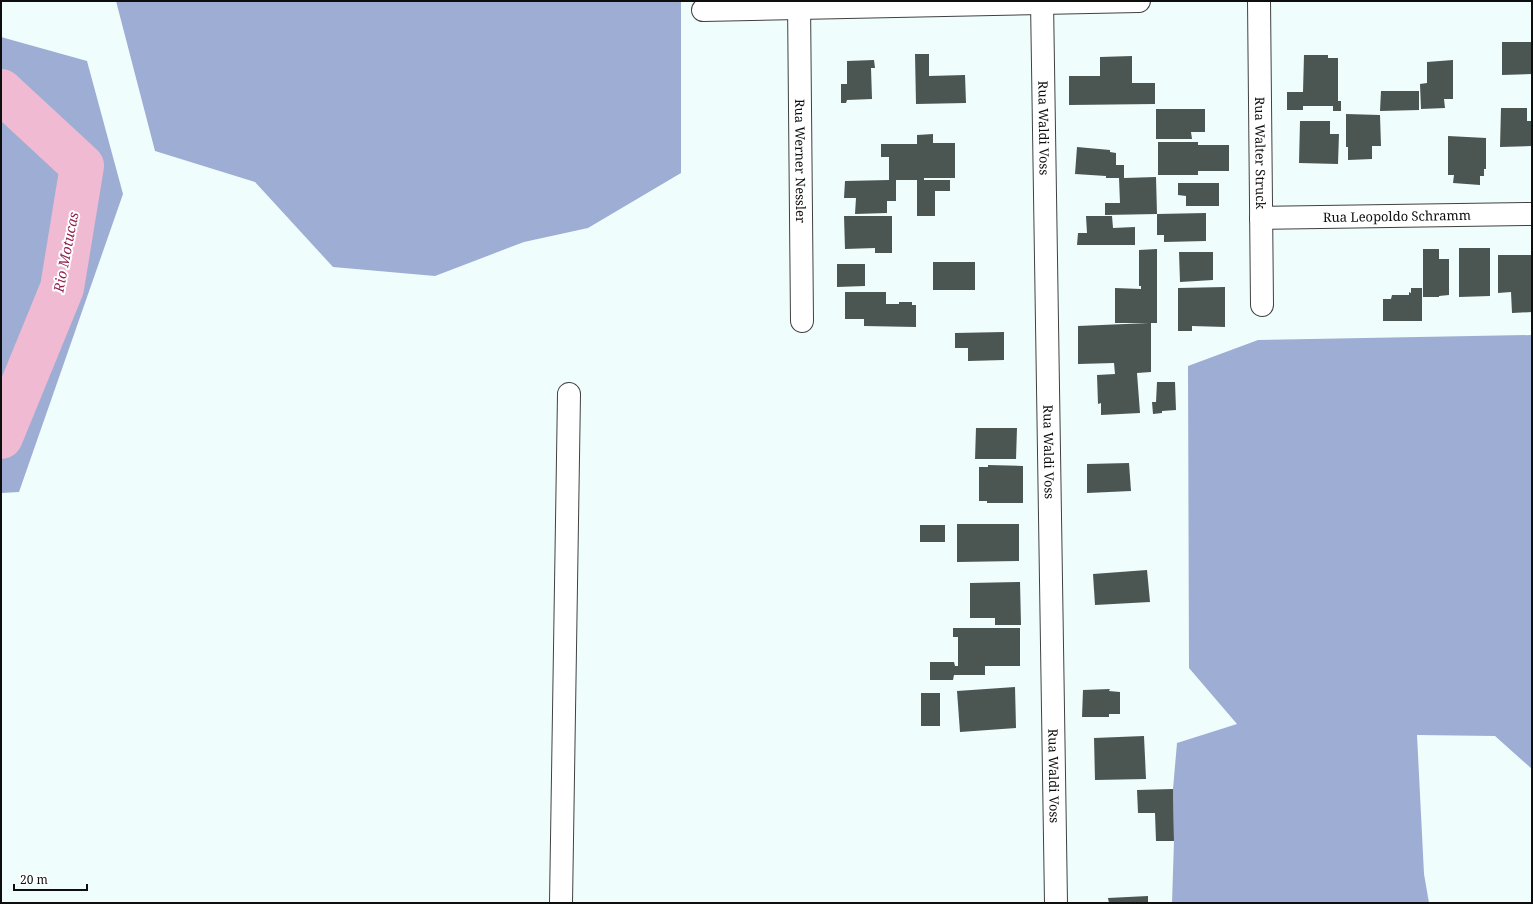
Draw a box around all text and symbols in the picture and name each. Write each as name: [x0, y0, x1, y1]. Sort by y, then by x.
street label: Rua Waldi Voss: [1034, 81, 1054, 175]
street label: Rua Walter Struck: [1251, 97, 1270, 210]
street label: Rua Werner Nessler: [791, 99, 810, 223]
street label: Rua Leopoldo Schramm: [1323, 206, 1471, 226]
water label: Rio Motucas: [48, 210, 83, 295]
street label: Rua Waldi Voss: [1039, 405, 1059, 499]
street label: Rua Waldi Voss: [1044, 729, 1064, 823]
scale bar: [14, 866, 87, 892]
text: 20 m: [20, 871, 48, 888]

